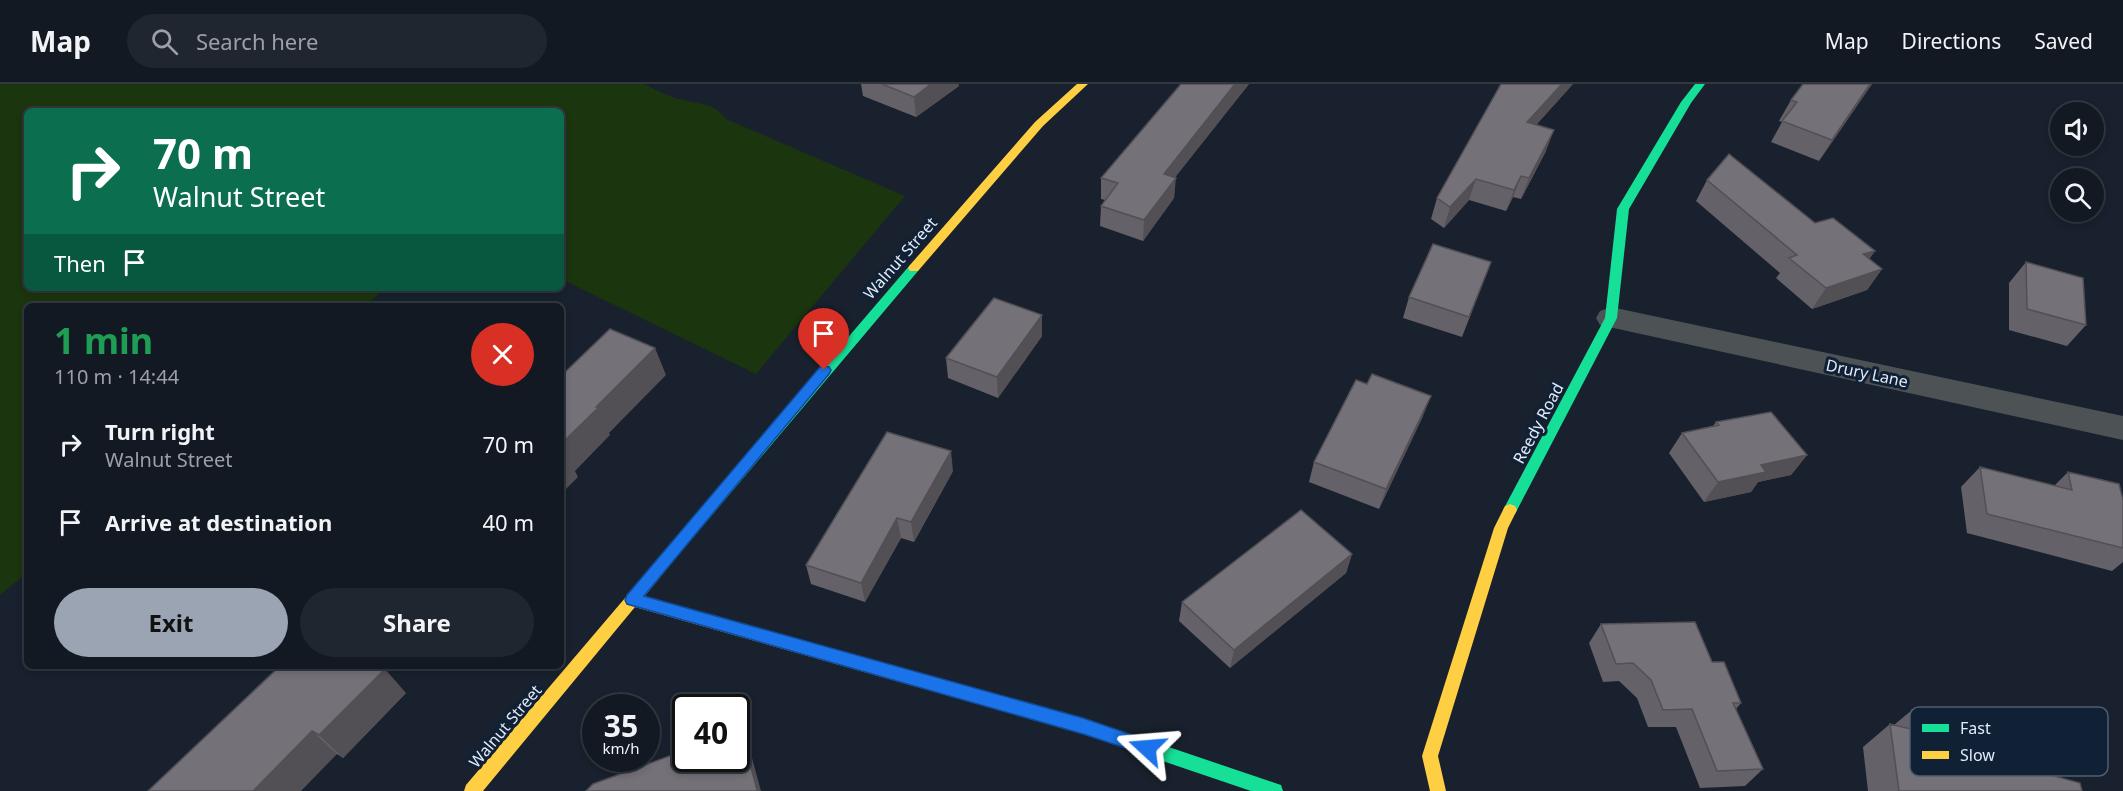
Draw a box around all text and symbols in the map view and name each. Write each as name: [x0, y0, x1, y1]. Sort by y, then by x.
search box: [127, 14, 547, 68]
text: Map: [30, 22, 91, 60]
icon: search: [148, 25, 181, 58]
text: Search here: [196, 26, 318, 56]
text: Map: [1825, 27, 1869, 55]
text: Directions: [1902, 27, 2001, 55]
text: Saved: [2034, 27, 2093, 55]
map controls: [2050, 102, 2104, 222]
button: sound: [2050, 102, 2104, 156]
text: 70 m: [153, 124, 253, 181]
icon: right: [54, 132, 132, 210]
button: search: [2050, 168, 2104, 222]
text: Walnut Street: [153, 178, 325, 215]
street label: Walnut Street: [858, 212, 942, 304]
icon: arrive: [118, 246, 151, 279]
text: Then: [54, 248, 106, 278]
pin: [798, 308, 849, 370]
text: 1 min: [54, 316, 153, 365]
icon: arrive: [807, 317, 840, 350]
button: close: [471, 323, 534, 386]
street label: Drury Lane: [1824, 354, 1910, 392]
text: 110 m · 14:44: [54, 363, 179, 390]
street label: Reedy Road: [1507, 379, 1569, 467]
text: Turn right: [105, 416, 215, 446]
icon: right: [54, 428, 87, 461]
text: 70 m: [483, 429, 534, 459]
text: Walnut Street: [105, 446, 233, 473]
icon: arrive: [54, 506, 87, 539]
text: Arrive at destination: [105, 507, 332, 537]
text: 40 m: [483, 507, 534, 537]
button: Exit: [54, 588, 288, 657]
button: Share: [300, 588, 534, 657]
street label: Walnut Street: [464, 680, 546, 772]
speed limit sign: 40: [672, 694, 750, 772]
text: 35: [604, 705, 638, 746]
legend: [1910, 707, 2108, 776]
position arrow: [1115, 716, 1179, 780]
text: Fast: [1960, 717, 1991, 739]
text: km/h: [603, 738, 639, 758]
text: Slow: [1960, 744, 1995, 766]

